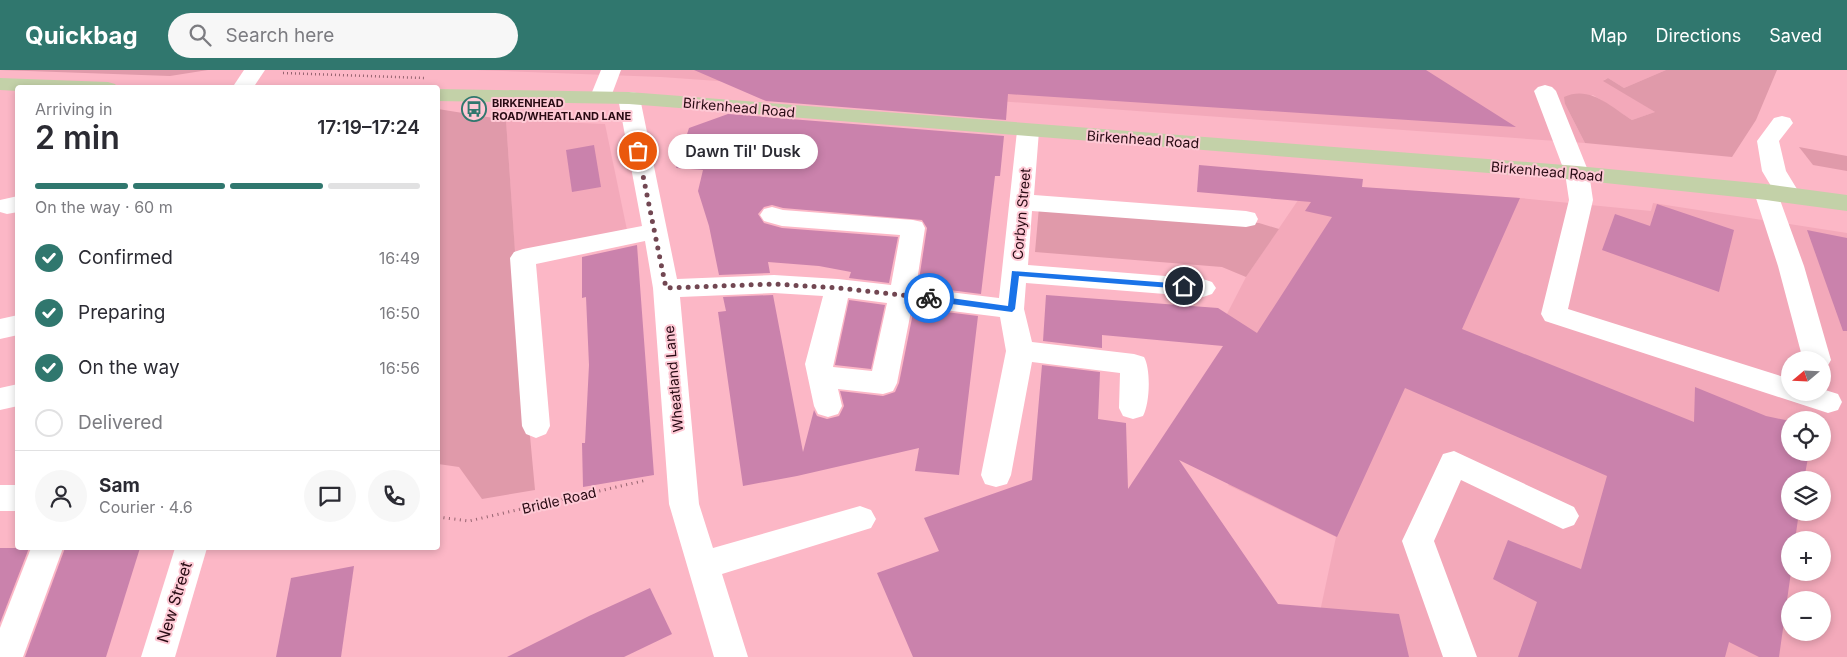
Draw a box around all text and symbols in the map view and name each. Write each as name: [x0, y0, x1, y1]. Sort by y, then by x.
search box: [168, 13, 518, 58]
text: Quickbag: [25, 21, 138, 50]
icon: search: [186, 21, 214, 49]
text: Search here: [226, 24, 334, 47]
text: Map: [1590, 25, 1628, 46]
text: Directions: [1656, 25, 1741, 46]
text: Saved: [1769, 25, 1822, 46]
street label: Birkenhead Road: [682, 94, 796, 120]
bus stop icon: BIRKENHEAD ROAD/WHEATLAND LANE: [461, 96, 487, 122]
place label: BIRKENHEAD ROAD/WHEATLAND LANE: [492, 96, 631, 123]
text: Arriving in: [35, 99, 112, 119]
text: 17:19–17:24: [317, 116, 420, 139]
text: 2 min: [35, 118, 120, 157]
street label: Birkenhead Road: [1086, 127, 1200, 151]
pin: [617, 130, 659, 172]
callout: Dawn Til' Dusk: [668, 134, 818, 168]
icon: bag: [624, 137, 652, 165]
text: Dawn Til' Dusk: [685, 141, 801, 161]
street label: Birkenhead Road: [1490, 158, 1604, 184]
street label: Corbyn Street: [1009, 167, 1034, 261]
text: On the way · 60 m: [35, 197, 173, 217]
icon: check: [35, 244, 63, 272]
text: Confirmed: [78, 246, 173, 269]
text: 16:49: [379, 248, 420, 268]
pin: [1163, 265, 1205, 307]
icon: home: [1170, 272, 1198, 300]
courier: [904, 273, 954, 323]
icon: bike: [915, 284, 943, 312]
icon: check: [35, 299, 63, 327]
text: Preparing: [78, 301, 165, 324]
text: 16:50: [379, 303, 420, 323]
street label: Wheatland Lane: [660, 325, 686, 433]
north arrow: [1781, 351, 1831, 401]
map controls: [1781, 351, 1831, 641]
icon: check: [35, 354, 63, 382]
text: On the way: [78, 356, 180, 379]
text: 16:56: [379, 358, 420, 378]
text: Delivered: [78, 411, 163, 434]
button: locate: [1781, 411, 1831, 461]
button: person: [35, 470, 87, 522]
button: chat: [304, 470, 356, 522]
button: phone: [368, 470, 420, 522]
button: layers: [1781, 471, 1831, 521]
text: Sam: [99, 474, 140, 497]
street label: Bridle Road: [520, 483, 598, 517]
text: Courier · 4.6: [99, 497, 193, 517]
button: +: [1781, 531, 1831, 581]
street label: New Street: [152, 559, 196, 645]
button: −: [1781, 591, 1831, 641]

